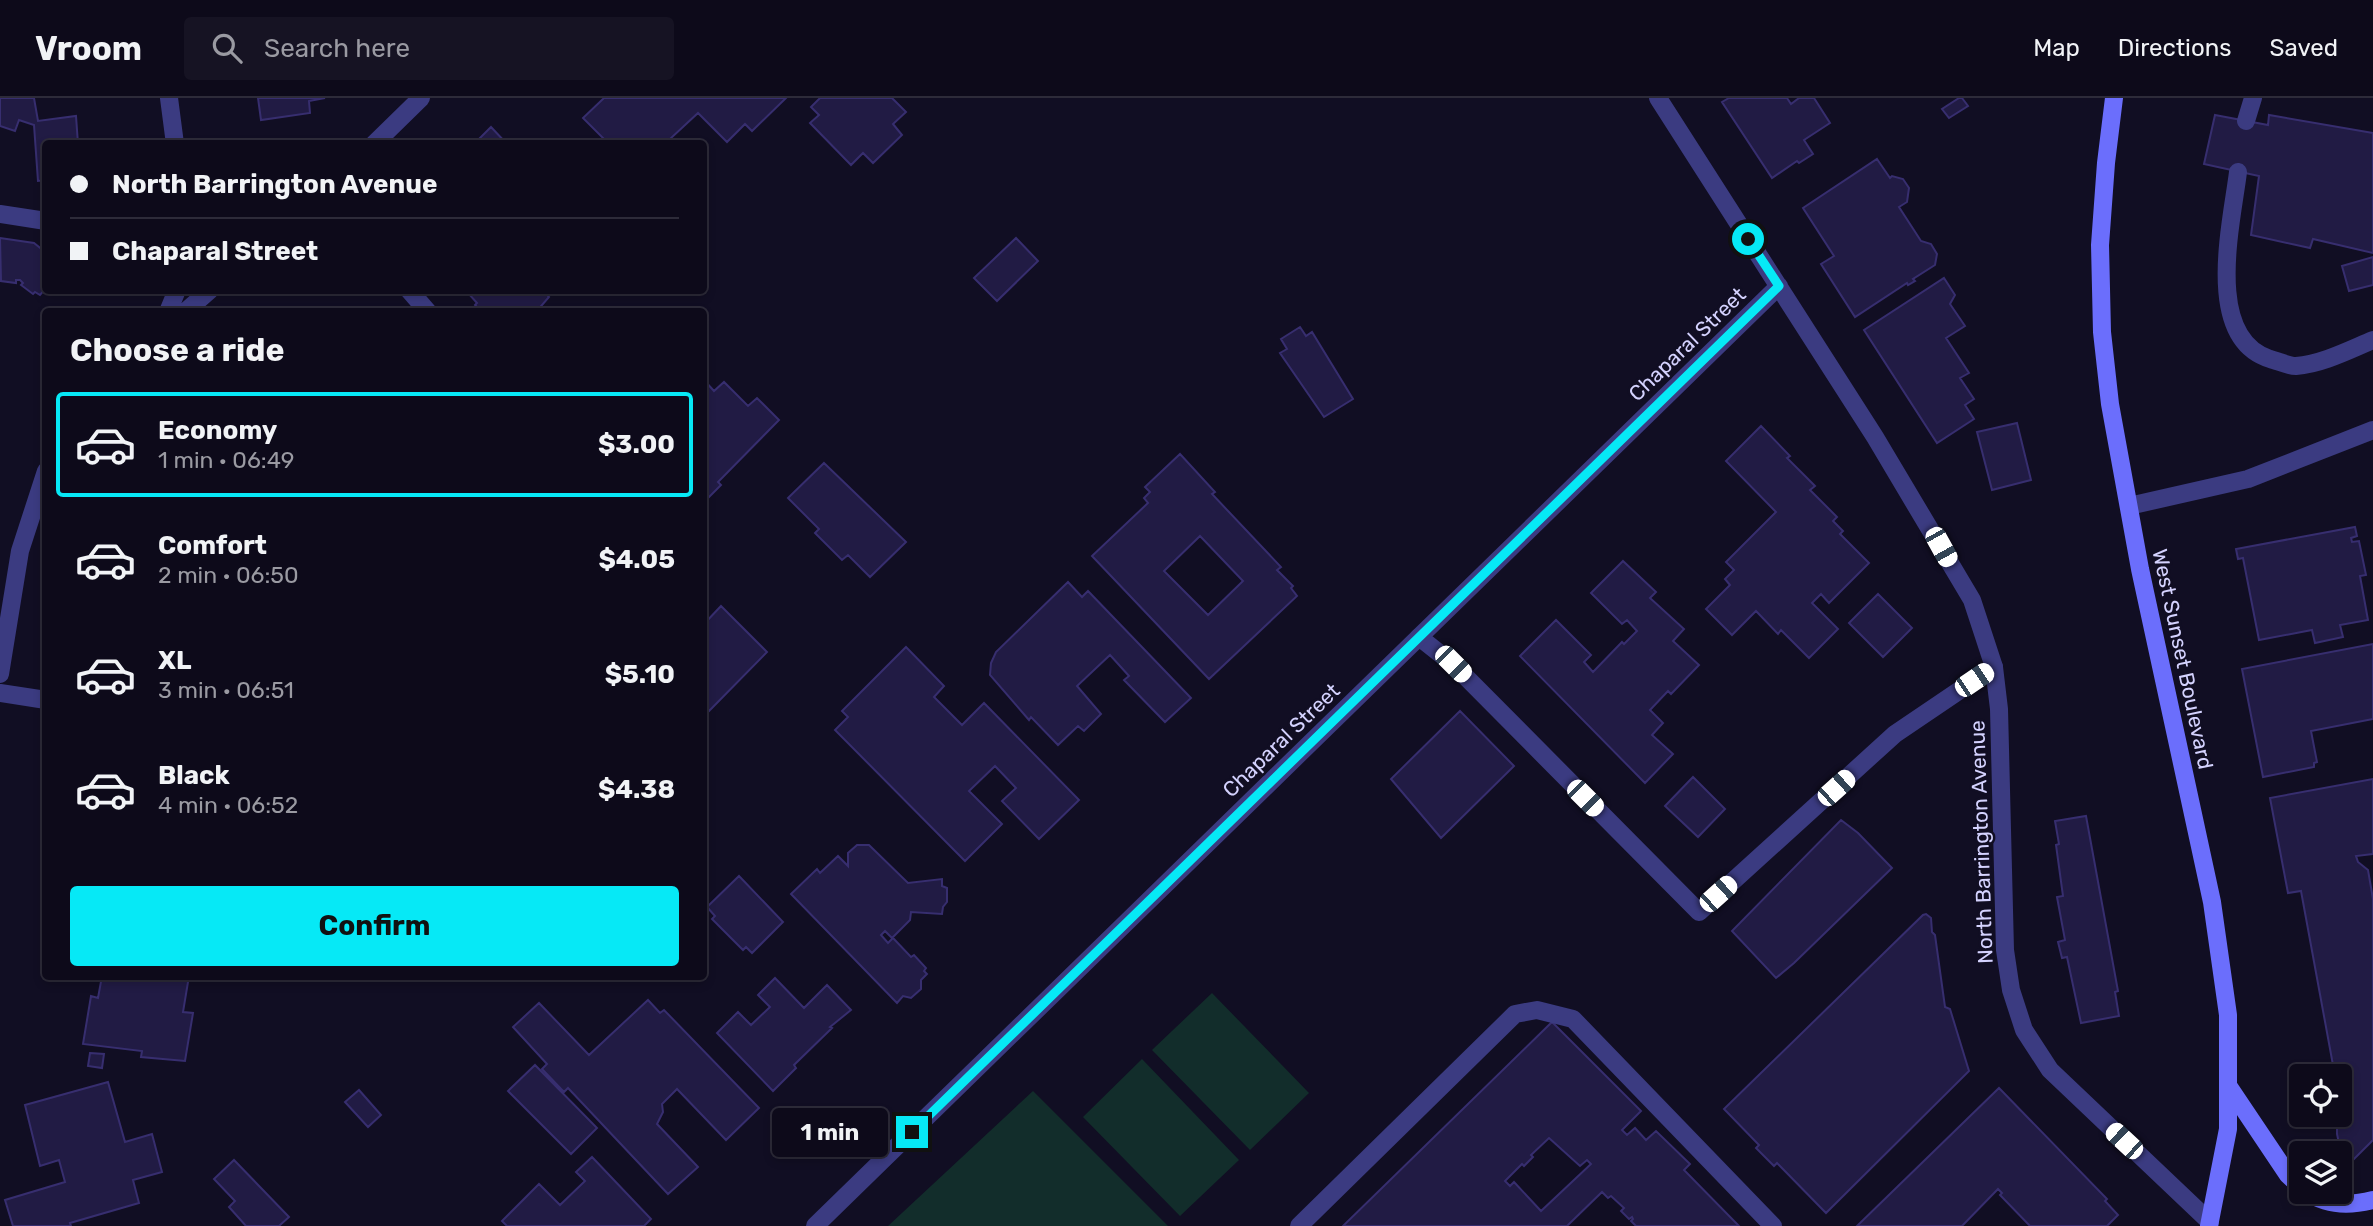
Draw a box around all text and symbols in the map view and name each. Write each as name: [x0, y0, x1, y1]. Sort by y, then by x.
search box: [184, 17, 674, 80]
text: Vroom: [35, 29, 142, 68]
icon: search: [208, 29, 246, 67]
text: Search here: [264, 33, 410, 64]
text: Map: [2033, 34, 2080, 62]
text: Directions: [2118, 34, 2231, 62]
text: Saved: [2269, 34, 2338, 62]
text: North Barrington Avenue: [112, 169, 437, 200]
route start: [1732, 223, 1764, 255]
text: Chaparal Street: [112, 236, 318, 267]
street label: Chaparal Street: [1623, 282, 1751, 406]
text: Choose a ride: [70, 331, 284, 369]
icon: car: [74, 413, 137, 476]
text: Economy: [158, 415, 277, 446]
text: $3.00: [598, 429, 675, 460]
text: 1 min · 06:49: [158, 446, 294, 474]
car: [1922, 524, 1961, 570]
icon: car: [74, 528, 137, 591]
text: Comfort: [158, 530, 267, 561]
text: $4.05: [598, 544, 675, 575]
street label: West Sunset Boulevard: [2147, 547, 2219, 771]
text: 2 min · 06:50: [158, 561, 299, 589]
car: [1431, 642, 1476, 686]
icon: car: [74, 643, 137, 706]
text: XL: [158, 645, 191, 676]
text: $5.10: [605, 659, 675, 690]
car: [1951, 660, 1998, 700]
text: 3 min · 06:51: [158, 676, 294, 704]
street label: Chaparal Street: [1217, 678, 1345, 802]
street label: North Barrington Avenue: [1964, 720, 1998, 964]
icon: car: [74, 758, 137, 821]
text: Black: [158, 760, 230, 791]
car: [1814, 766, 1859, 810]
text: $4.38: [598, 774, 675, 805]
car: [1563, 776, 1608, 820]
text: 4 min · 06:52: [158, 791, 298, 819]
car: [1696, 872, 1741, 916]
button: Confirm: [70, 886, 679, 966]
map controls: [2289, 1064, 2352, 1204]
button: locate: [2289, 1064, 2352, 1127]
callout: 1 min: [772, 1108, 888, 1156]
route end: [896, 1116, 928, 1148]
text: 1 min: [801, 1118, 859, 1146]
car: [2102, 1119, 2147, 1163]
button: layers: [2289, 1141, 2352, 1204]

